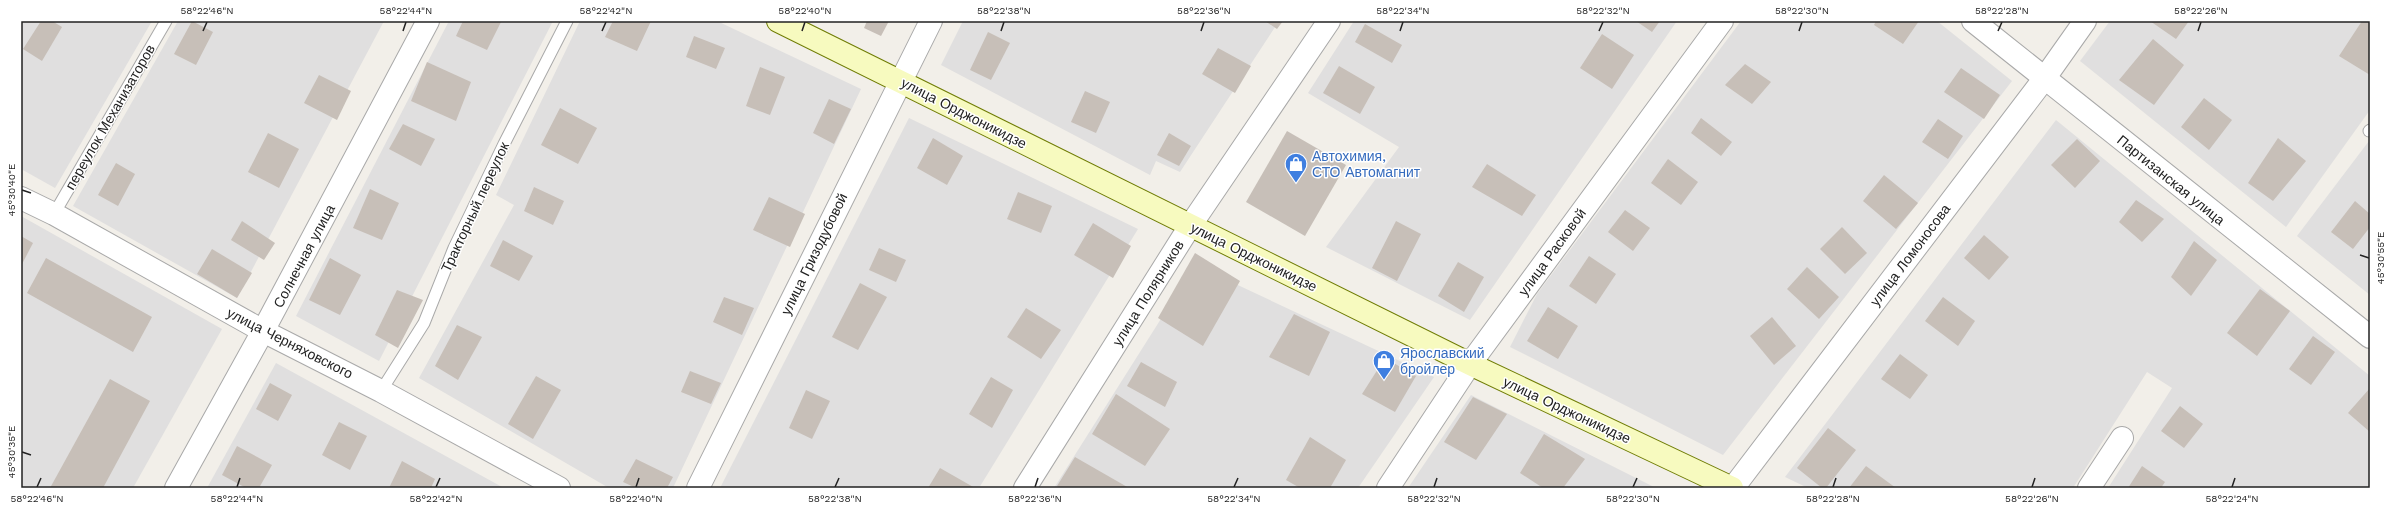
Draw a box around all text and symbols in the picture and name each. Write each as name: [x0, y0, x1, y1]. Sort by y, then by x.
text: 58°22'46"N: [180, 5, 234, 16]
text: 58°22'44"N: [380, 5, 432, 16]
text: 58°22'42"N: [580, 5, 632, 16]
text: 58°22'40"N: [778, 5, 832, 16]
text: 58°22'38"N: [977, 5, 1031, 16]
text: 58°22'36"N: [1177, 5, 1231, 16]
text: 58°22'34"N: [1376, 5, 1430, 16]
text: 58°22'32"N: [1576, 5, 1630, 16]
text: 58°22'30"N: [1775, 5, 1829, 16]
text: 58°22'28"N: [1975, 5, 2029, 16]
text: 58°22'26"N: [2174, 5, 2228, 16]
street label: переулок Механизаторов: [62, 42, 158, 192]
street label: улица Орджоникидзе: [899, 74, 1030, 152]
street label: Партизанская улица: [2114, 132, 2228, 228]
street label: Тракторный переулок: [438, 139, 513, 275]
place label: Автохимия, СТО Автомагнит: [1312, 148, 1421, 180]
shop icon: Автохимия, СТО Автомагнит: [1283, 151, 1309, 184]
text: 45°30'40"E: [6, 164, 17, 216]
street label: улица Гризодубовой: [778, 191, 850, 317]
street label: улица Ломоносова: [1867, 201, 1954, 309]
street label: Солнечная улица: [270, 202, 338, 310]
street label: улица Расковой: [1515, 205, 1589, 299]
street label: улица Орджоникидзе: [1188, 219, 1320, 295]
text: 45°30'55"E: [2375, 232, 2386, 284]
street label: улица Полярников: [1109, 237, 1187, 349]
street label: улица Черняховского: [224, 304, 356, 382]
place label: Ярославский бройлер: [1400, 345, 1485, 377]
shop icon: Ярославский бройлер: [1371, 348, 1397, 381]
street label: улица Орджоникидзе: [1501, 373, 1633, 447]
text: 45°30'35"E: [6, 426, 17, 478]
text: 58°22'46"N: [10, 493, 64, 504]
text: 58°22'44"N: [211, 493, 263, 504]
text: 58°22'42"N: [410, 493, 462, 504]
text: 58°22'40"N: [609, 493, 663, 504]
text: 58°22'38"N: [808, 493, 862, 504]
text: 58°22'36"N: [1008, 493, 1062, 504]
text: 58°22'34"N: [1207, 493, 1261, 504]
text: 58°22'32"N: [1407, 493, 1461, 504]
text: 58°22'30"N: [1606, 493, 1660, 504]
text: 58°22'28"N: [1806, 493, 1860, 504]
text: 58°22'26"N: [2005, 493, 2059, 504]
text: 58°22'24"N: [2205, 493, 2259, 504]

